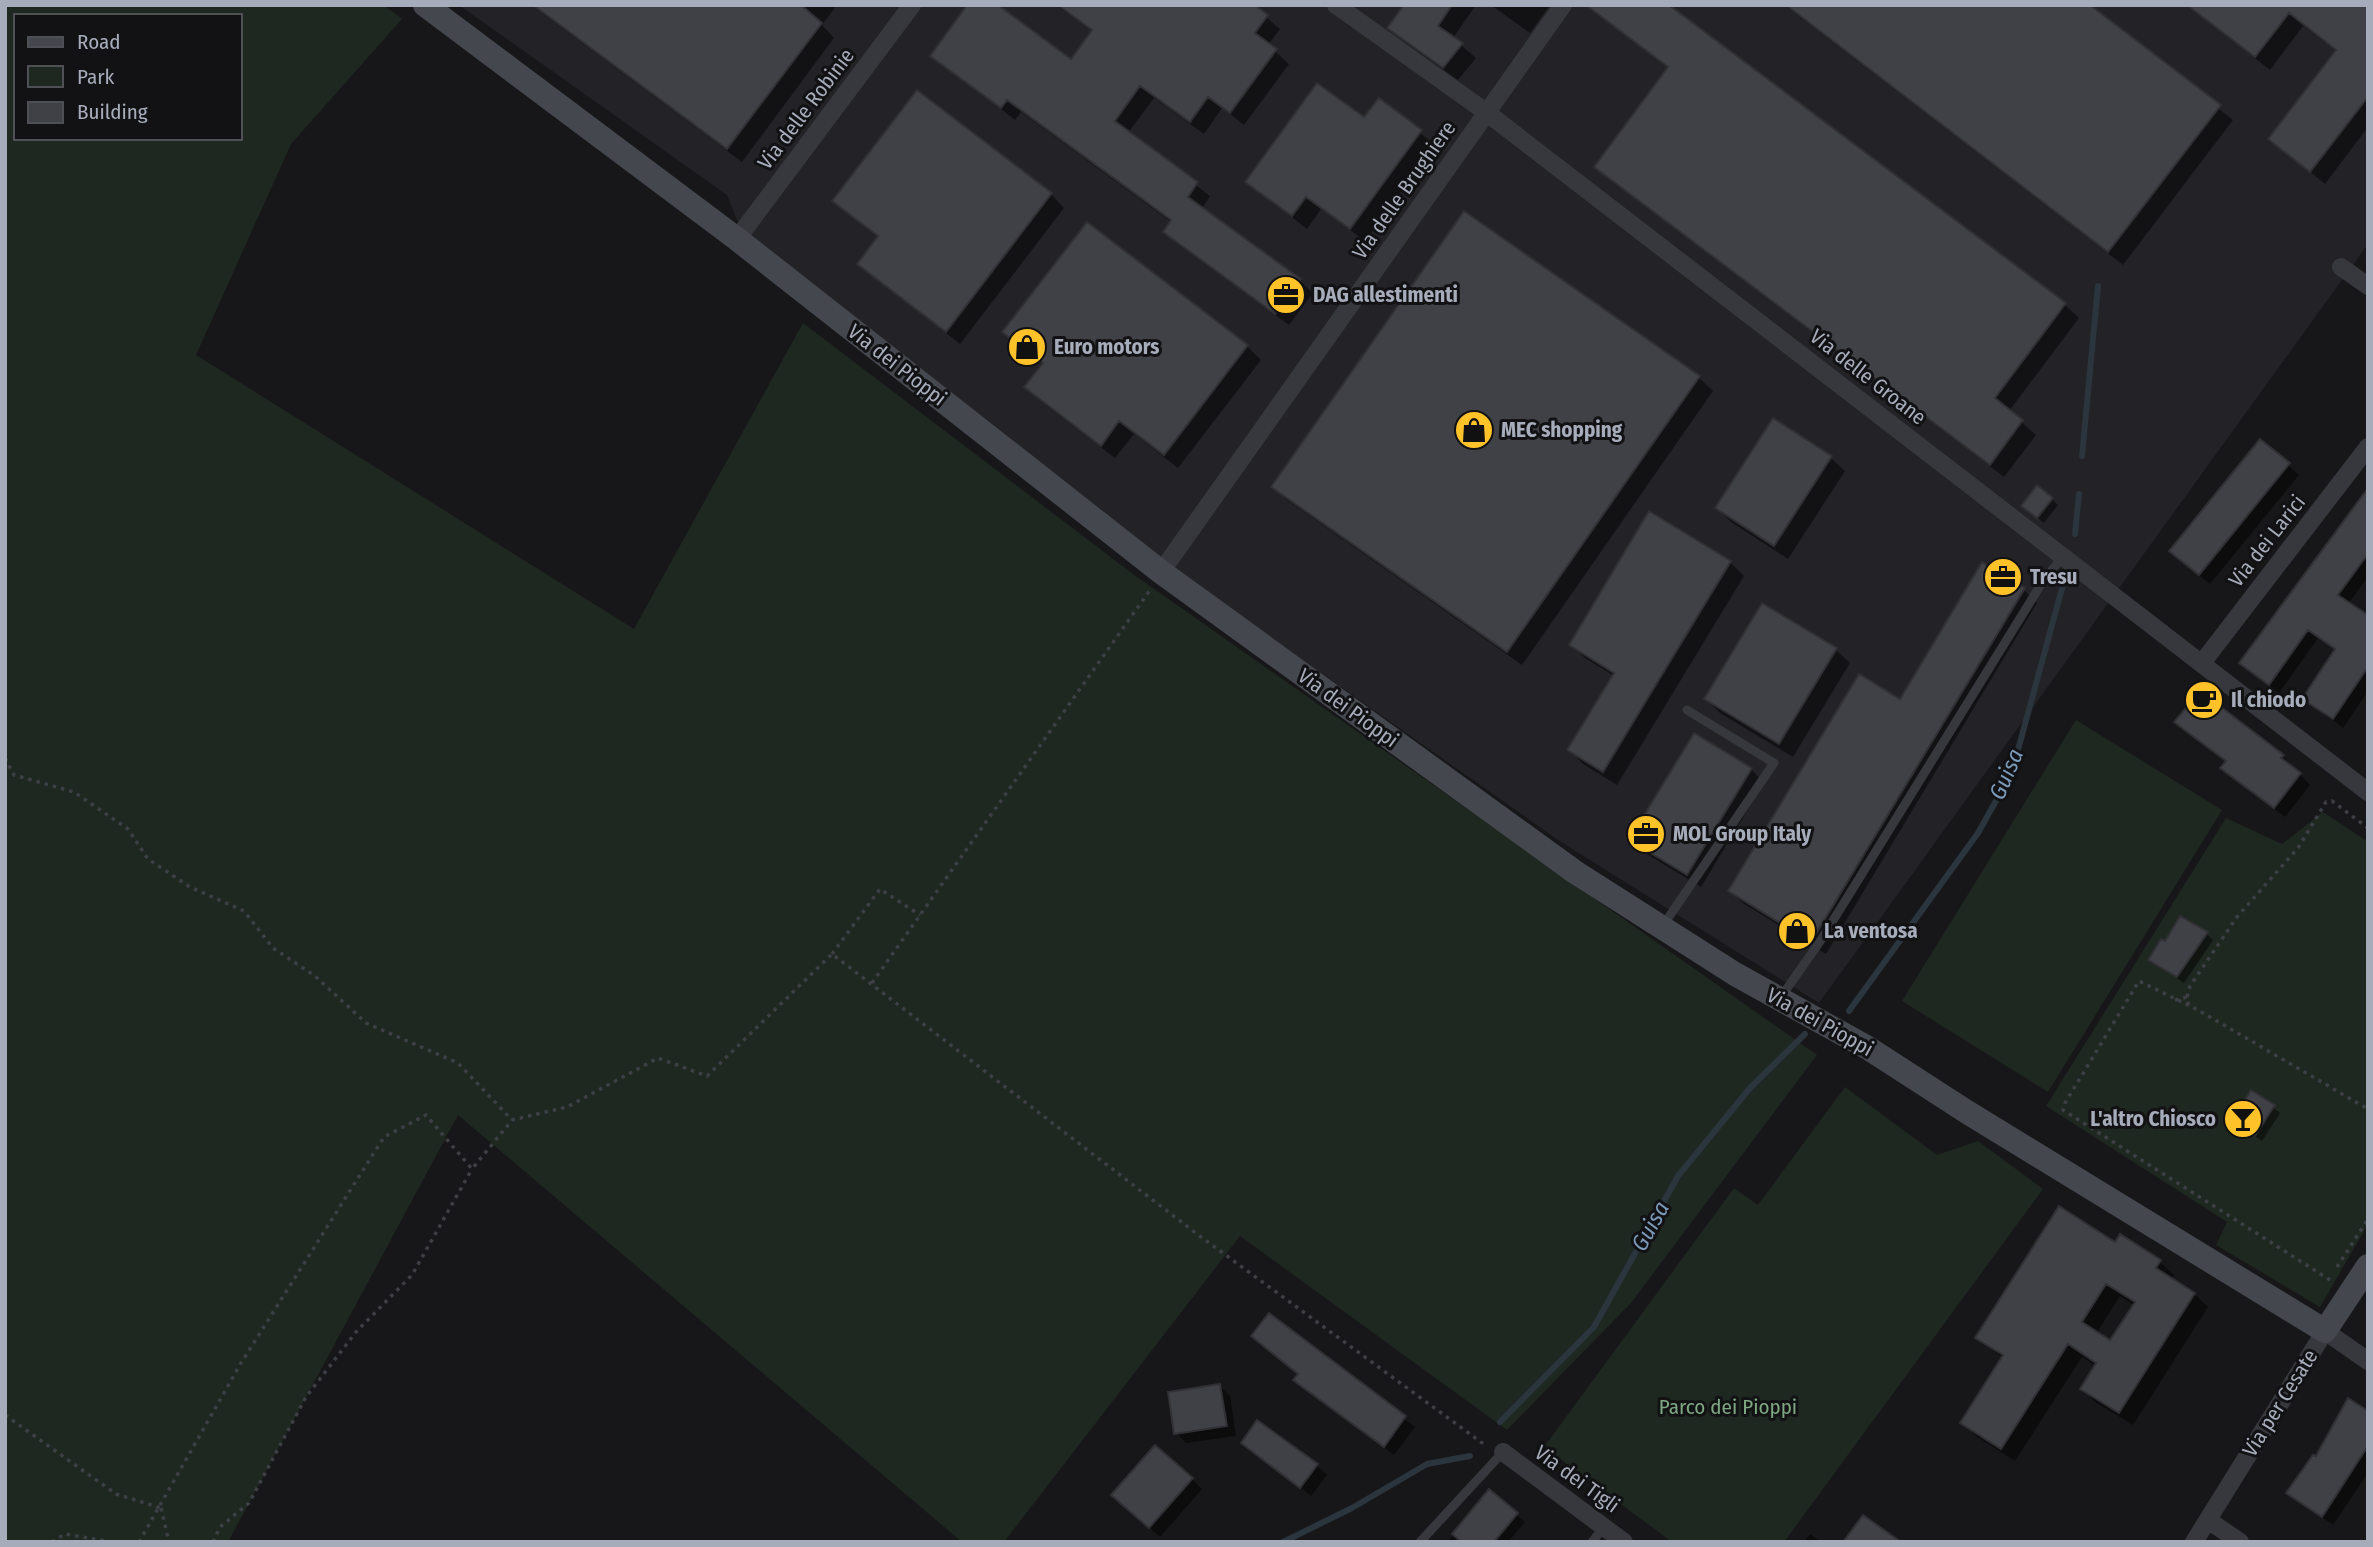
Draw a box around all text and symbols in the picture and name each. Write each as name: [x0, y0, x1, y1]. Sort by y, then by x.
legend: [14, 14, 242, 140]
text: Road: [77, 29, 121, 55]
street label: Via delle Robinie: [752, 43, 860, 175]
text: Park: [77, 64, 115, 90]
text: Building: [77, 99, 148, 125]
street label: Via delle Brughiere: [1347, 116, 1461, 264]
office icon: DAG allestimenti: [1265, 274, 1307, 316]
place label: DAG allestimenti: [1313, 282, 1458, 308]
street label: Via dei Pioppi: [842, 318, 952, 412]
street label: Via delle Groane: [1805, 324, 1931, 430]
shop icon: Euro motors: [1006, 326, 1048, 368]
place label: Euro motors: [1054, 334, 1159, 360]
shop icon: MEC shopping: [1453, 409, 1495, 451]
place label: MEC shopping: [1501, 417, 1623, 443]
street label: Via dei Larici: [2223, 490, 2311, 592]
office icon: Tresu: [1982, 556, 2024, 598]
place label: Tresu: [2030, 564, 2078, 590]
street label: Via dei Pioppi: [1293, 663, 1403, 753]
cafe icon: Il chiodo: [2183, 679, 2225, 721]
place label: Il chiodo: [2231, 687, 2306, 713]
water label: Guisa: [1983, 744, 2029, 804]
office icon: MOL Group Italy: [1625, 813, 1667, 855]
place label: MOL Group Italy: [1673, 821, 1812, 847]
shop icon: La ventosa: [1776, 910, 1818, 952]
place label: La ventosa: [1824, 918, 1918, 944]
street label: Via dei Pioppi: [1762, 982, 1878, 1062]
bar icon: L'altro Chiosco: [2222, 1098, 2264, 1140]
place label: L'altro Chiosco: [2090, 1106, 2216, 1132]
water label: Guisa: [1625, 1196, 1675, 1256]
street label: Via per Cesate: [2237, 1345, 2323, 1461]
park label: Parco dei Pioppi: [1659, 1394, 1797, 1420]
street label: Via dei Tigli: [1529, 1439, 1625, 1519]

